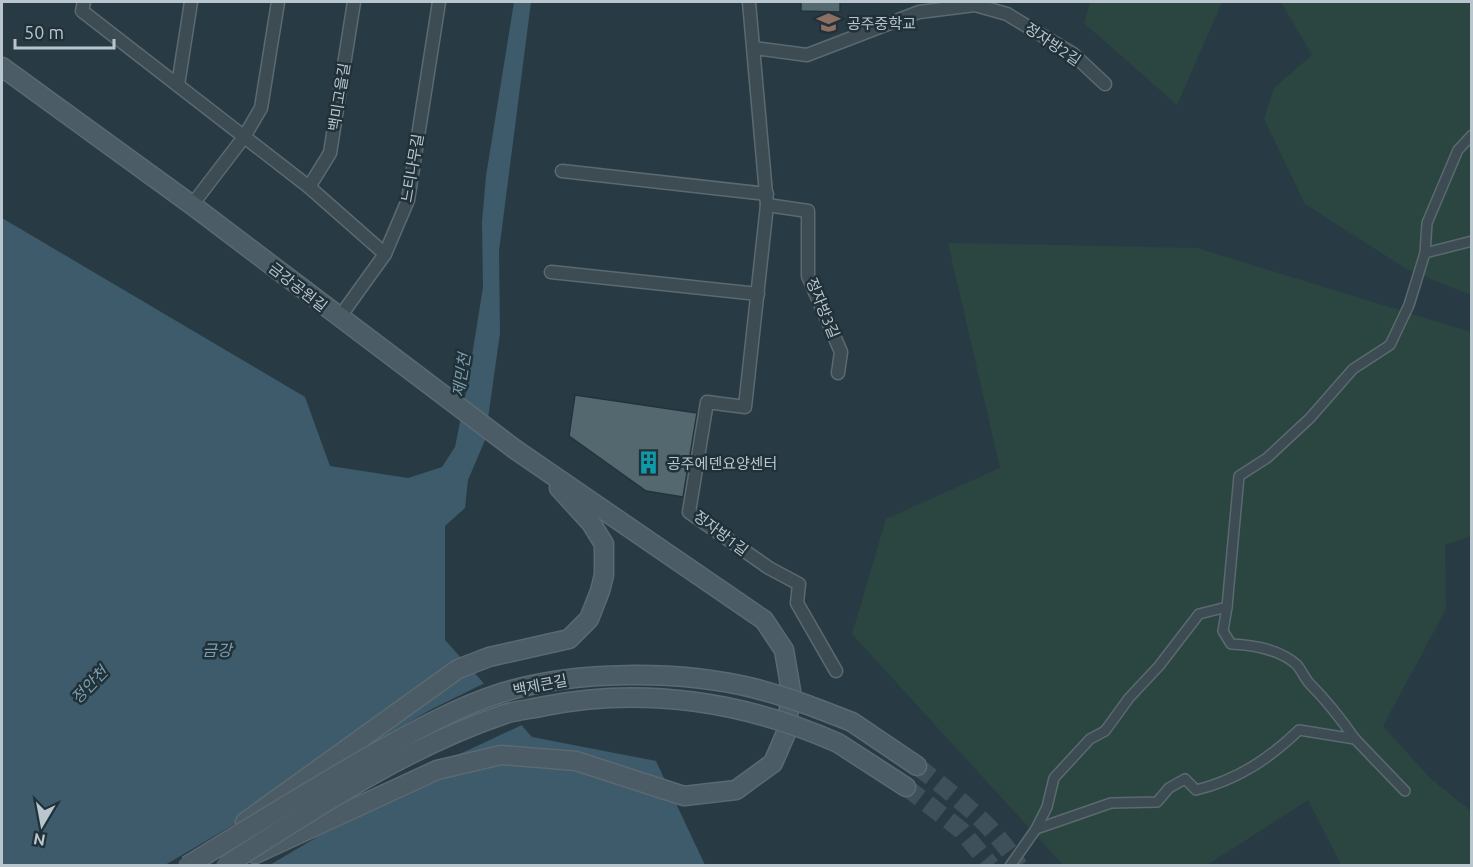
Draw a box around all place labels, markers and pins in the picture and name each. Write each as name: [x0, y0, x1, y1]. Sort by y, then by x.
school or university icon: 공주중학교: [816, 10, 842, 36]
place label: 공주중학교: [847, 15, 916, 32]
building icon: 공주에덴요양센터: [636, 450, 662, 476]
place label: 공주에덴요양센터: [667, 455, 777, 472]

